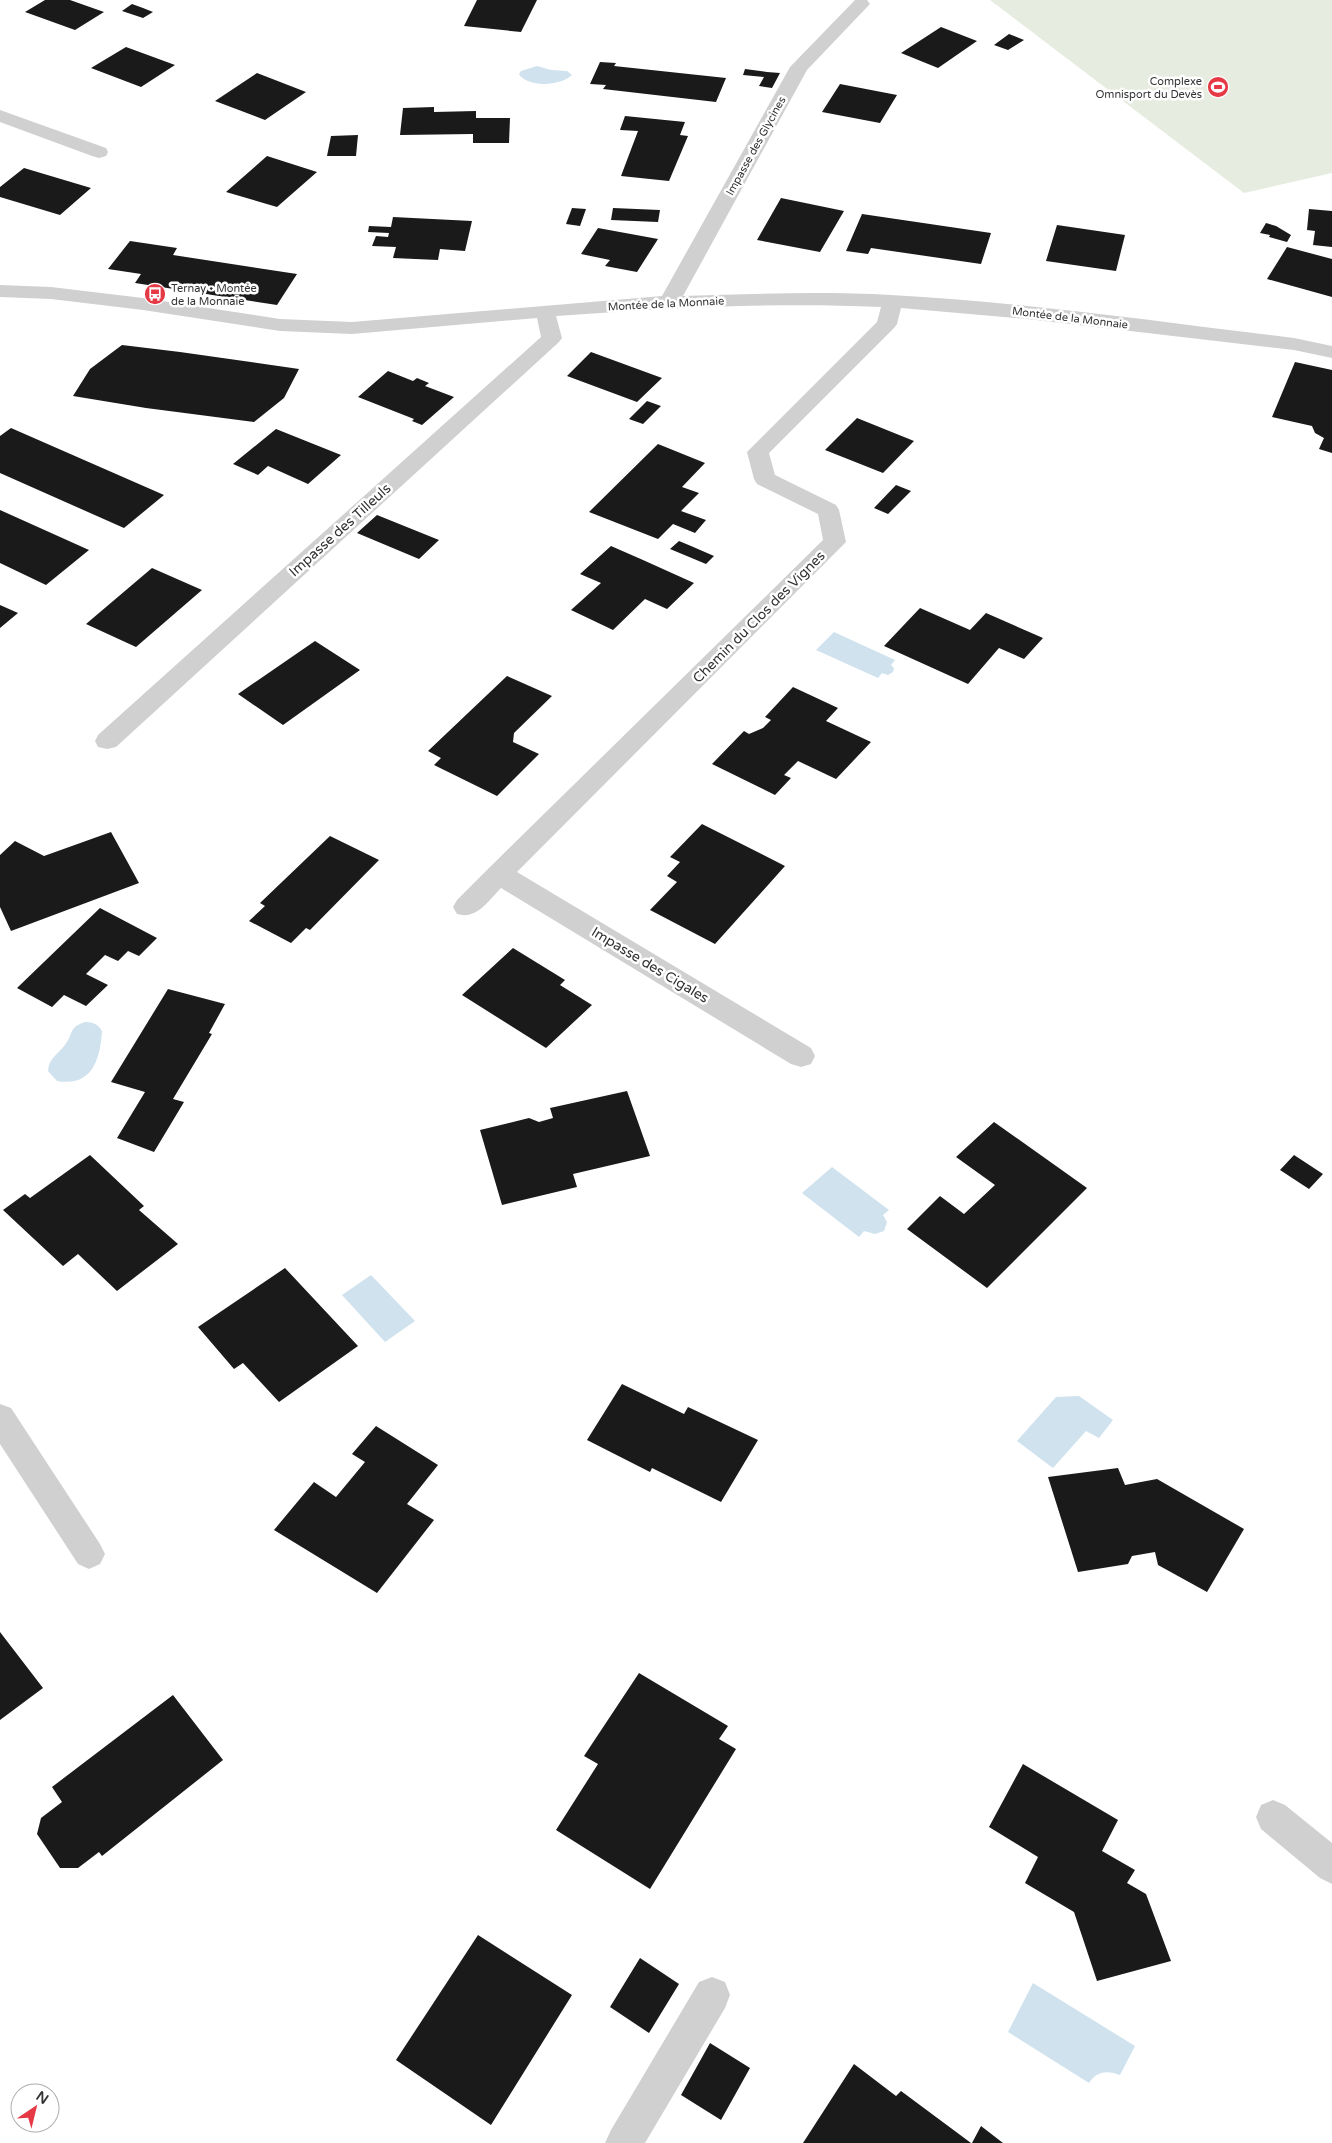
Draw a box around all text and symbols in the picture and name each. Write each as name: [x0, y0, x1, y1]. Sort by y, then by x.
place label: Complexe Omnisport du Devès: [1095, 75, 1202, 101]
sports icon: Complexe Omnisport du Devès: [1206, 75, 1230, 99]
street label: Impasse des Glycines: [723, 94, 789, 198]
bus stop icon: Ternay - Montée de la Monnaie: [143, 282, 167, 306]
place label: Ternay - Montée de la Monnaie: [171, 282, 257, 308]
street label: Montée de la Monnaie: [607, 294, 725, 314]
street label: Montée de la Monnaie: [1011, 304, 1129, 332]
street label: Impasse des Tilleuls: [286, 480, 395, 580]
street label: Chemin du Clos des Vignes: [689, 547, 829, 687]
street label: Impasse des Cigales: [588, 923, 712, 1007]
north arrow: [10, 2083, 60, 2133]
text: N: [33, 2088, 52, 2108]

